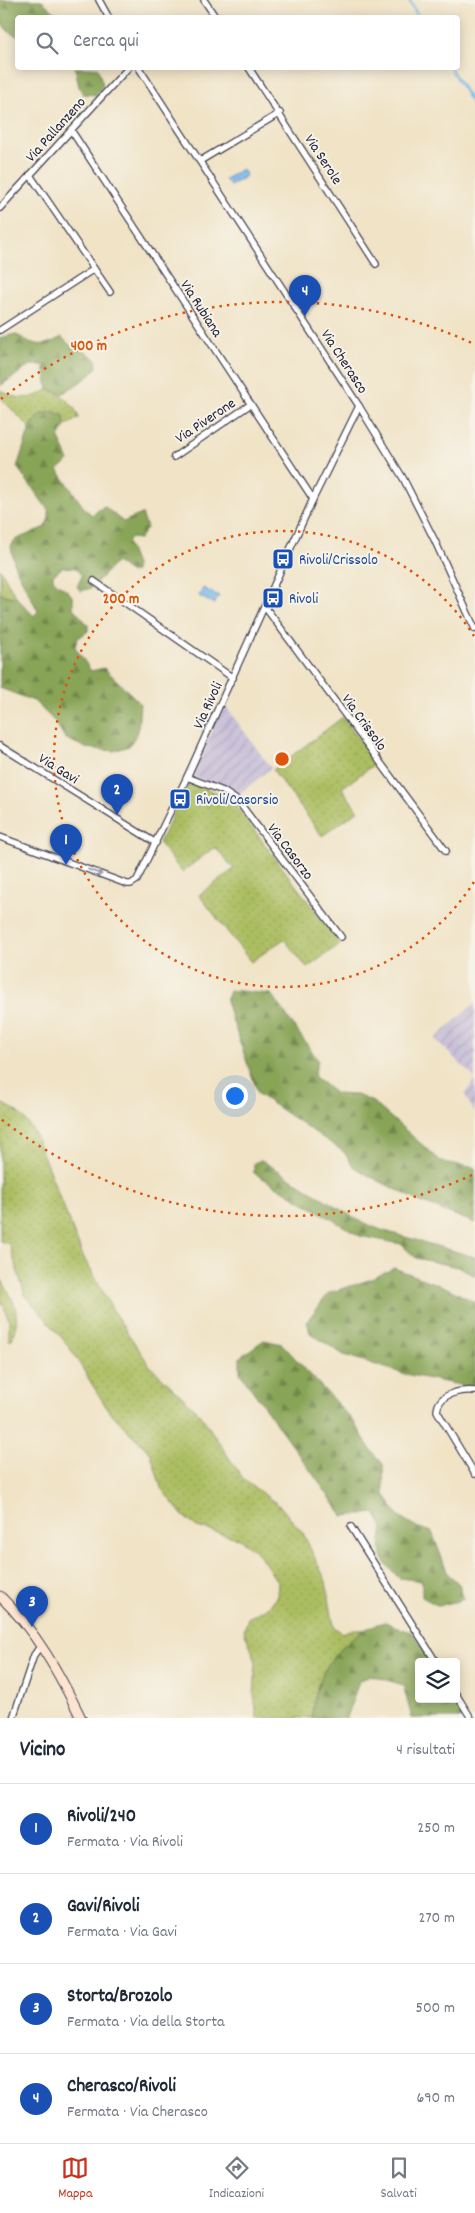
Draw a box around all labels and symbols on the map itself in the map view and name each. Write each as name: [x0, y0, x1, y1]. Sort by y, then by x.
street label: Via Pallanzeno: [21, 93, 92, 168]
street label: Via Serole: [298, 131, 347, 190]
pin: 4: [289, 275, 321, 316]
street label: Via Rubiana: [174, 276, 228, 343]
street label: Via Cherasco: [314, 326, 373, 399]
text: 400 m: [71, 336, 107, 358]
street label: Via Piverone: [172, 393, 241, 450]
bus stop icon: Rivoli/Crissolo: [271, 547, 295, 571]
place label: Rivoli/Crissolo: [299, 550, 378, 572]
bus stop icon: Rivoli: [261, 586, 285, 610]
text: 200 m: [103, 589, 139, 611]
place label: Rivoli: [289, 589, 319, 611]
street label: Via Rivoli: [188, 678, 229, 733]
street label: Via Crissolo: [335, 690, 392, 756]
street label: Via Gavi: [33, 749, 83, 791]
centre of rings: [273, 750, 291, 768]
pin: 2: [101, 774, 133, 815]
bus stop icon: Rivoli/Casorsio: [168, 787, 192, 811]
place label: Rivoli/Casorsio: [196, 790, 279, 812]
street label: Via Casorzo: [261, 819, 318, 885]
pin: 1: [50, 824, 82, 865]
one-way arrow: [87, 868, 102, 877]
your location: [222, 1083, 248, 1109]
pin: 3: [16, 1586, 48, 1627]

